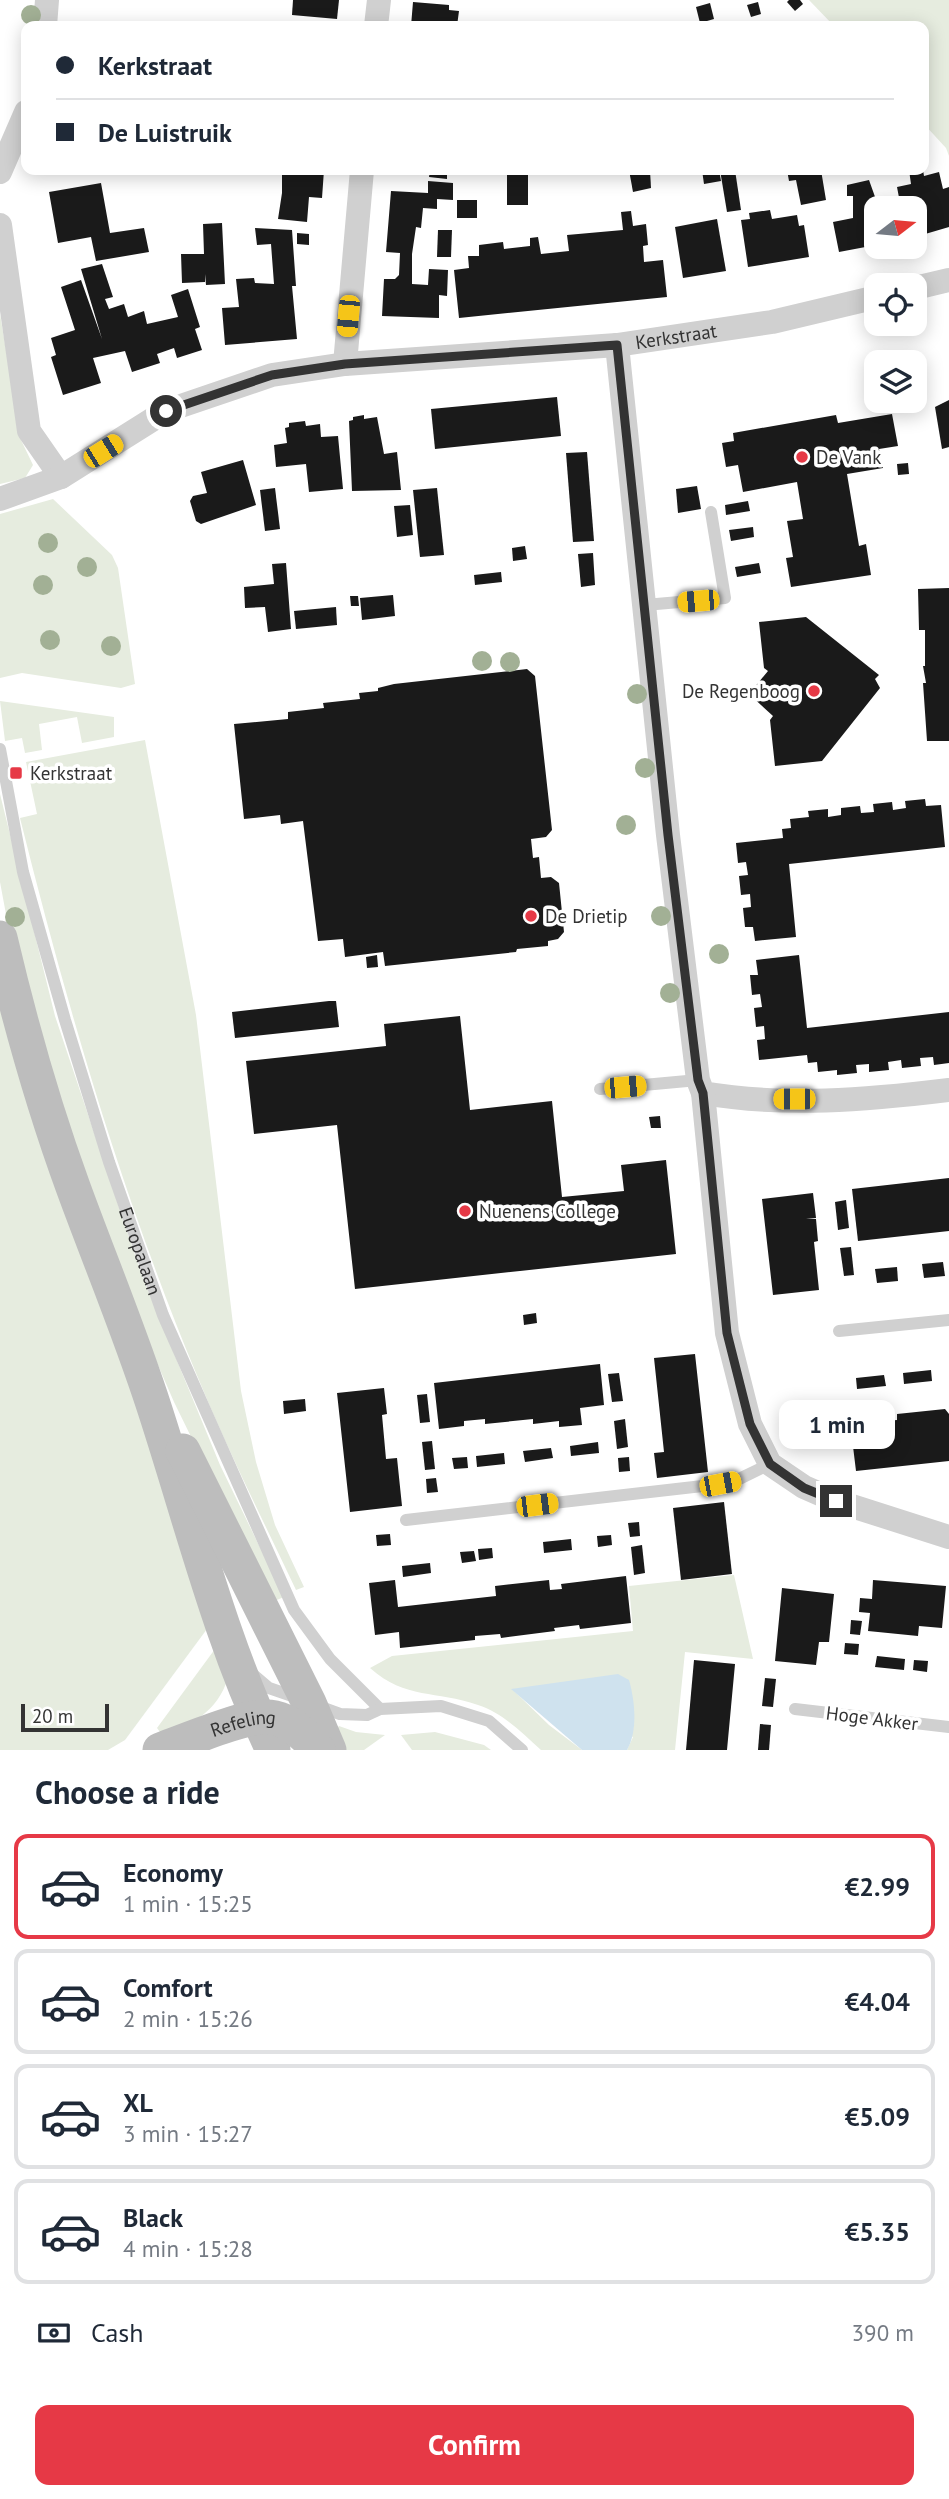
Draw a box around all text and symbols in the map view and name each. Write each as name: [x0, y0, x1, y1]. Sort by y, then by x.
text: Kerkstraat: [98, 49, 212, 82]
text: De Luistruik: [98, 116, 232, 149]
north arrow: [864, 196, 928, 259]
map controls: [864, 196, 927, 413]
button: locate: [864, 273, 927, 336]
car: [336, 294, 361, 338]
street label: Kerkstraat: [634, 318, 719, 354]
button: layers: [864, 350, 927, 413]
route start: [150, 395, 182, 427]
car: [80, 431, 127, 471]
place label: De Vank: [816, 445, 881, 469]
marker: De Vank: [794, 449, 810, 465]
car: [677, 589, 720, 613]
place label: De Regenboog: [682, 679, 800, 703]
marker: De Regenboog: [806, 683, 822, 699]
place label: Kerkstraat: [30, 761, 113, 785]
marker: Kerkstraat: [8, 765, 24, 781]
place label: De Drietip: [545, 904, 628, 928]
marker: De Drietip: [523, 908, 539, 924]
car: [604, 1075, 647, 1099]
car: [774, 1089, 816, 1110]
place label: Nuenens College: [479, 1199, 616, 1223]
marker: Nuenens College: [457, 1203, 473, 1219]
street label: Europalaan: [114, 1204, 167, 1298]
callout: 1 min: [778, 1400, 894, 1448]
text: 1 min: [809, 1410, 865, 1439]
car: [698, 1470, 743, 1498]
route end: [820, 1485, 852, 1517]
car: [515, 1492, 560, 1518]
street label: Hoge Akker: [825, 1700, 920, 1736]
scale bar: [21, 1701, 108, 1733]
text: 20 m: [32, 1704, 73, 1728]
street label: Refeling: [207, 1705, 277, 1742]
text: Choose a ride: [35, 1771, 220, 1813]
icon: car: [39, 1855, 102, 1918]
text: Economy: [123, 1856, 223, 1889]
text: €2.99: [845, 1870, 910, 1903]
text: 1 min · 15:25: [123, 1889, 253, 1918]
icon: car: [39, 1970, 102, 2033]
text: Comfort: [123, 1971, 213, 2004]
text: €4.04: [845, 1985, 910, 2018]
text: 2 min · 15:26: [123, 2004, 253, 2033]
icon: car: [39, 2085, 102, 2148]
text: XL: [123, 2086, 153, 2119]
text: €5.09: [845, 2100, 910, 2133]
text: 3 min · 15:27: [123, 2119, 253, 2148]
icon: car: [39, 2200, 102, 2263]
text: Black: [123, 2201, 183, 2234]
text: €5.35: [845, 2215, 910, 2248]
text: 4 min · 15:28: [123, 2234, 253, 2263]
icon: cash: [35, 2314, 73, 2352]
text: Cash: [91, 2316, 143, 2349]
text: 390 m: [852, 2318, 914, 2347]
button: Confirm: [35, 2405, 914, 2485]

